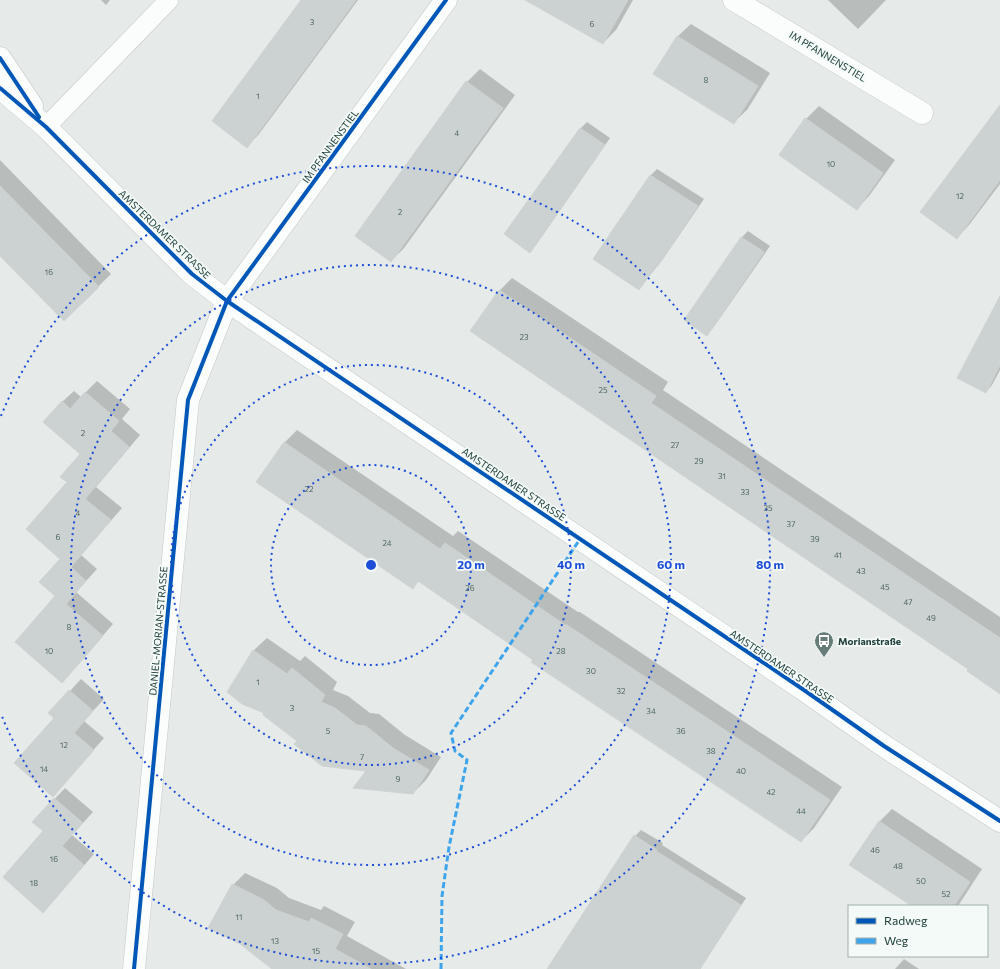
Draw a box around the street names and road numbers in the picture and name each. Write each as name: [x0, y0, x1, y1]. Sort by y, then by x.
street label: IM PFANNENSTIEL: [787, 28, 869, 84]
street label: IM PFANNENSTIEL: [299, 107, 361, 185]
street label: AMSTERDAMER STRASSE: [117, 187, 213, 281]
street label: AMSTERDAMER STRASSE: [460, 445, 568, 523]
street label: DANIEL-MORIAN-STRASSE: [146, 566, 170, 696]
street label: AMSTERDAMER STRASSE: [728, 627, 836, 705]

